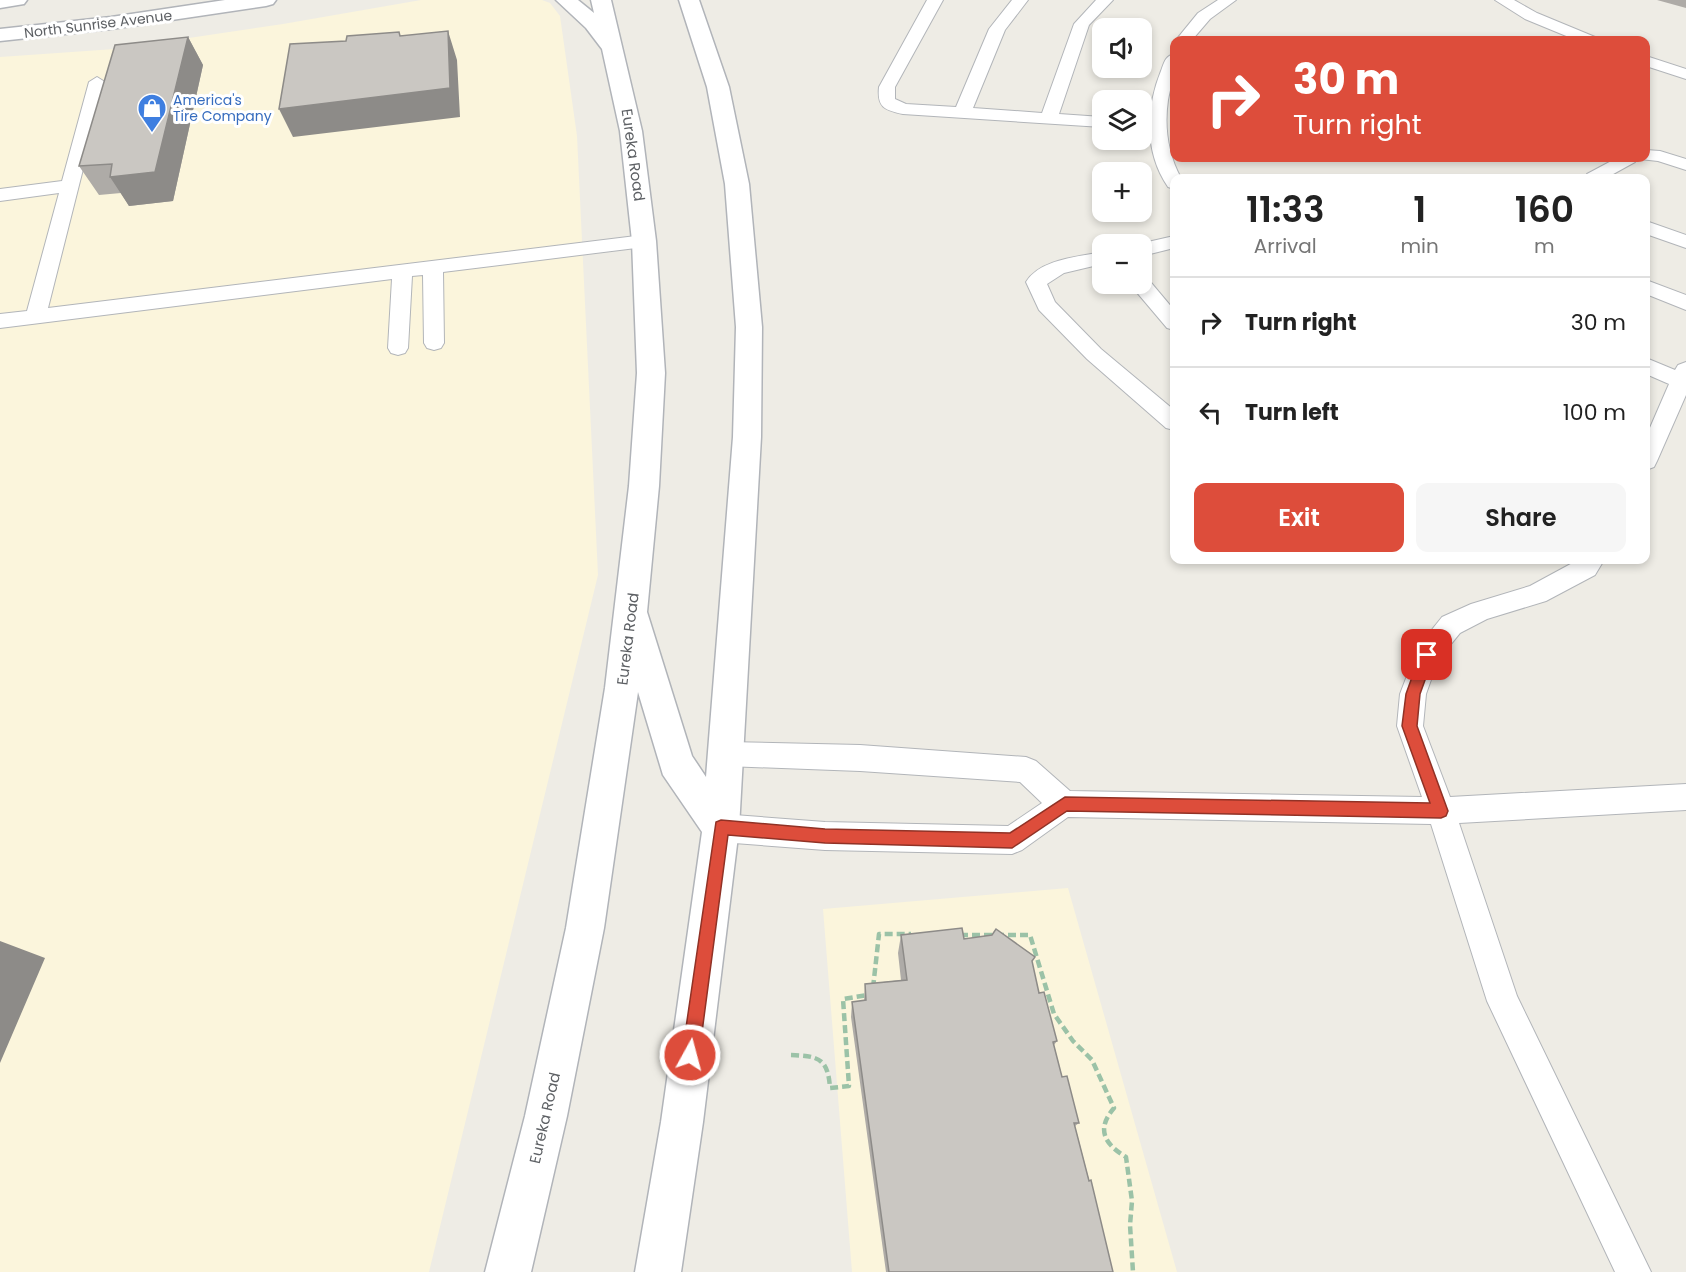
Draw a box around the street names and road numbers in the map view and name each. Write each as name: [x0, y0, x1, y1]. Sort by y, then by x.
street label: North Sunrise Avenue: [23, 5, 173, 43]
street label: Eureka Road: [617, 107, 650, 202]
street label: Eureka Road: [611, 591, 644, 686]
street label: Eureka Road: [524, 1070, 565, 1166]

